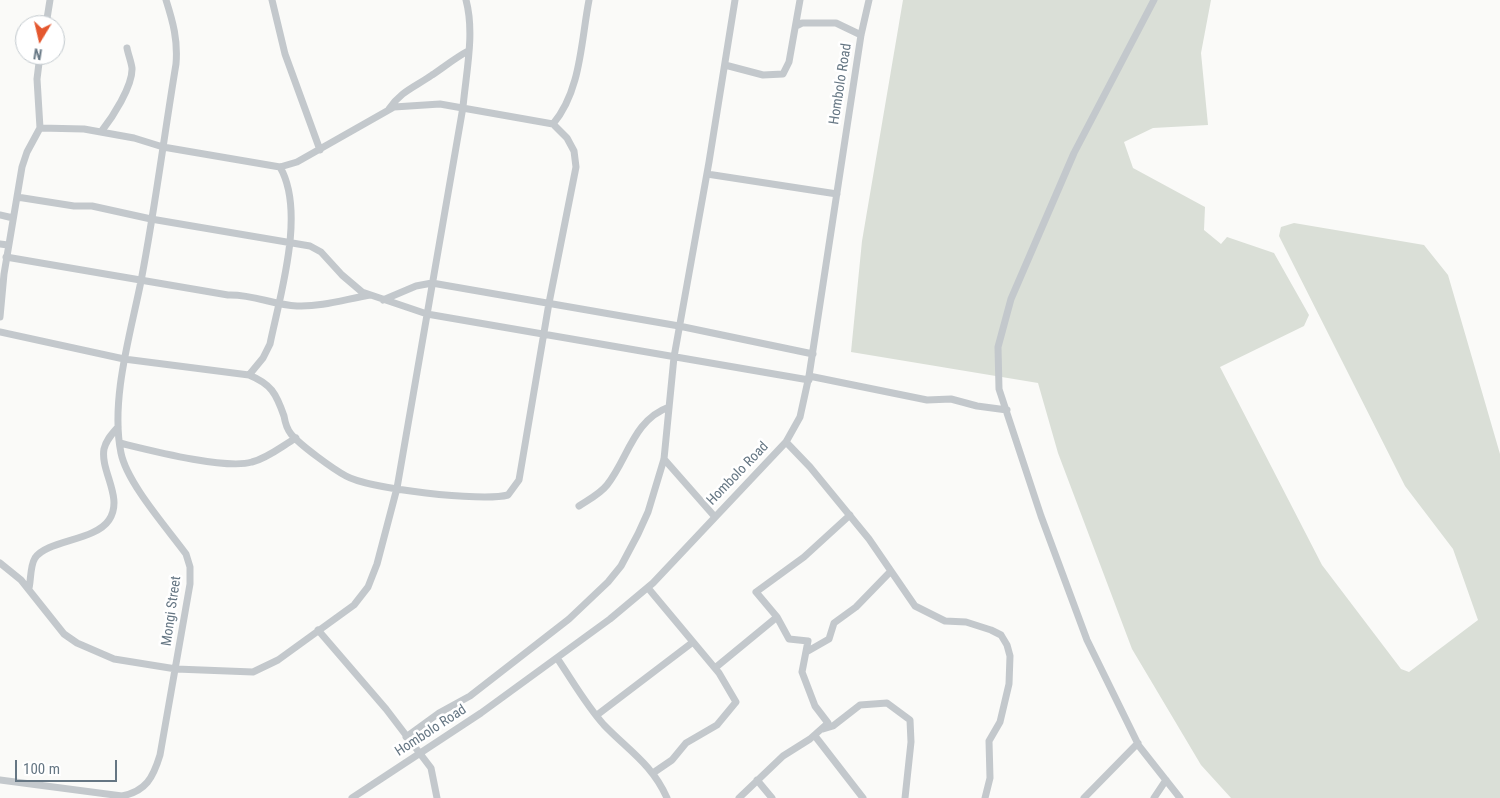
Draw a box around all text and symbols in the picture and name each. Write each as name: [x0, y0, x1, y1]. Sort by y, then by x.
north arrow: [15, 15, 65, 65]
street label: Hombolo Road: [826, 42, 856, 126]
text: N: [32, 45, 43, 62]
street label: Hombolo Road: [704, 439, 772, 509]
street label: Mongi Street: [159, 575, 185, 647]
street label: Hombolo Road: [392, 702, 470, 760]
scale bar: [18, 750, 120, 782]
text: 100 m: [23, 760, 60, 778]

